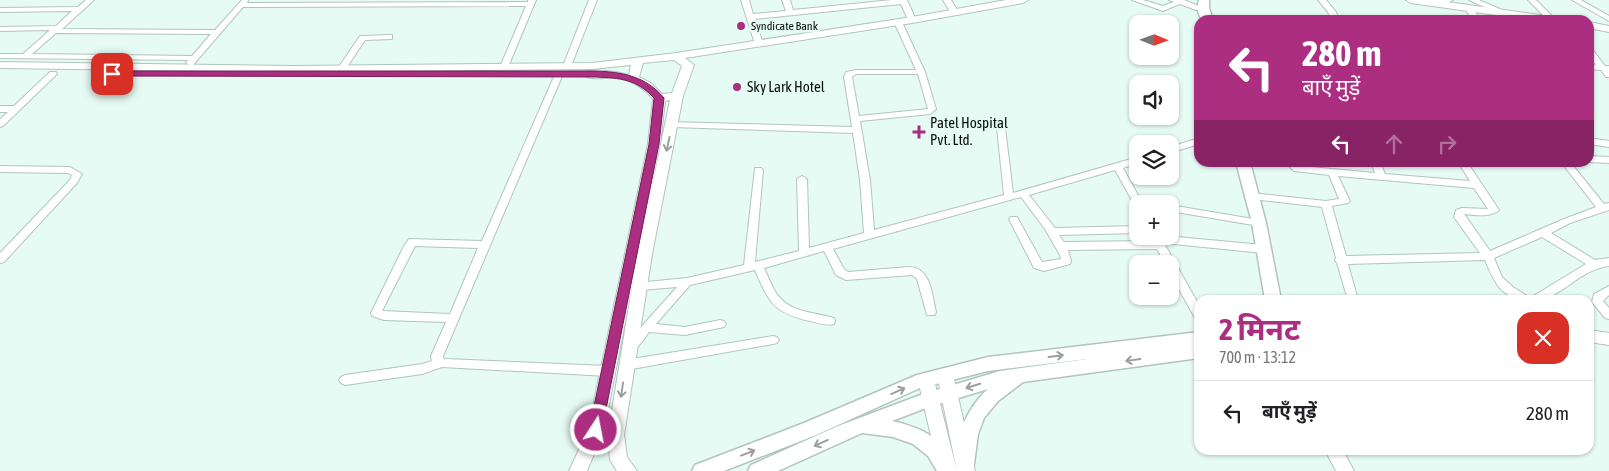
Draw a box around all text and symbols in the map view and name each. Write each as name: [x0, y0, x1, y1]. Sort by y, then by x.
north arrow: [1129, 15, 1179, 65]
map controls: [1129, 15, 1179, 305]
place label: Syndicate Bank: [751, 19, 819, 33]
marker: Syndicate Bank: [735, 20, 747, 32]
text: 280 m: [1302, 33, 1381, 73]
icon: left: [1219, 35, 1284, 100]
pin: [91, 53, 133, 95]
icon: arrive: [98, 60, 126, 88]
text: बाएँ मुड़ें: [1302, 74, 1360, 100]
button: sound: [1129, 75, 1179, 125]
place label: Sky Lark Hotel: [747, 78, 825, 95]
marker: Sky Lark Hotel: [731, 81, 743, 93]
place label: Patel Hospital Pvt. Ltd.: [930, 114, 1008, 148]
marker: Patel Hospital Pvt. Ltd.: [912, 125, 926, 139]
icon: left: [1327, 130, 1355, 158]
icon: ahead: [1380, 130, 1408, 158]
icon: right: [1433, 130, 1461, 158]
one-way arrow: [662, 135, 672, 151]
button: layers: [1129, 135, 1179, 185]
button: +: [1129, 195, 1179, 245]
button: −: [1129, 255, 1179, 305]
text: 2 मिनट: [1219, 312, 1300, 346]
button: close: [1517, 312, 1569, 364]
text: 700 m · 13:12: [1219, 348, 1296, 366]
one-way arrow: [1047, 351, 1063, 361]
one-way arrow: [1125, 355, 1141, 365]
one-way arrow: [617, 381, 627, 397]
one-way arrow: [965, 381, 981, 391]
one-way arrow: [890, 385, 905, 395]
icon: left: [1219, 399, 1247, 427]
text: बाएँ मुड़ें: [1262, 400, 1317, 422]
text: 280 m: [1526, 402, 1569, 424]
position arrow: [569, 403, 621, 455]
one-way arrow: [814, 438, 829, 448]
one-way arrow: [740, 448, 755, 458]

